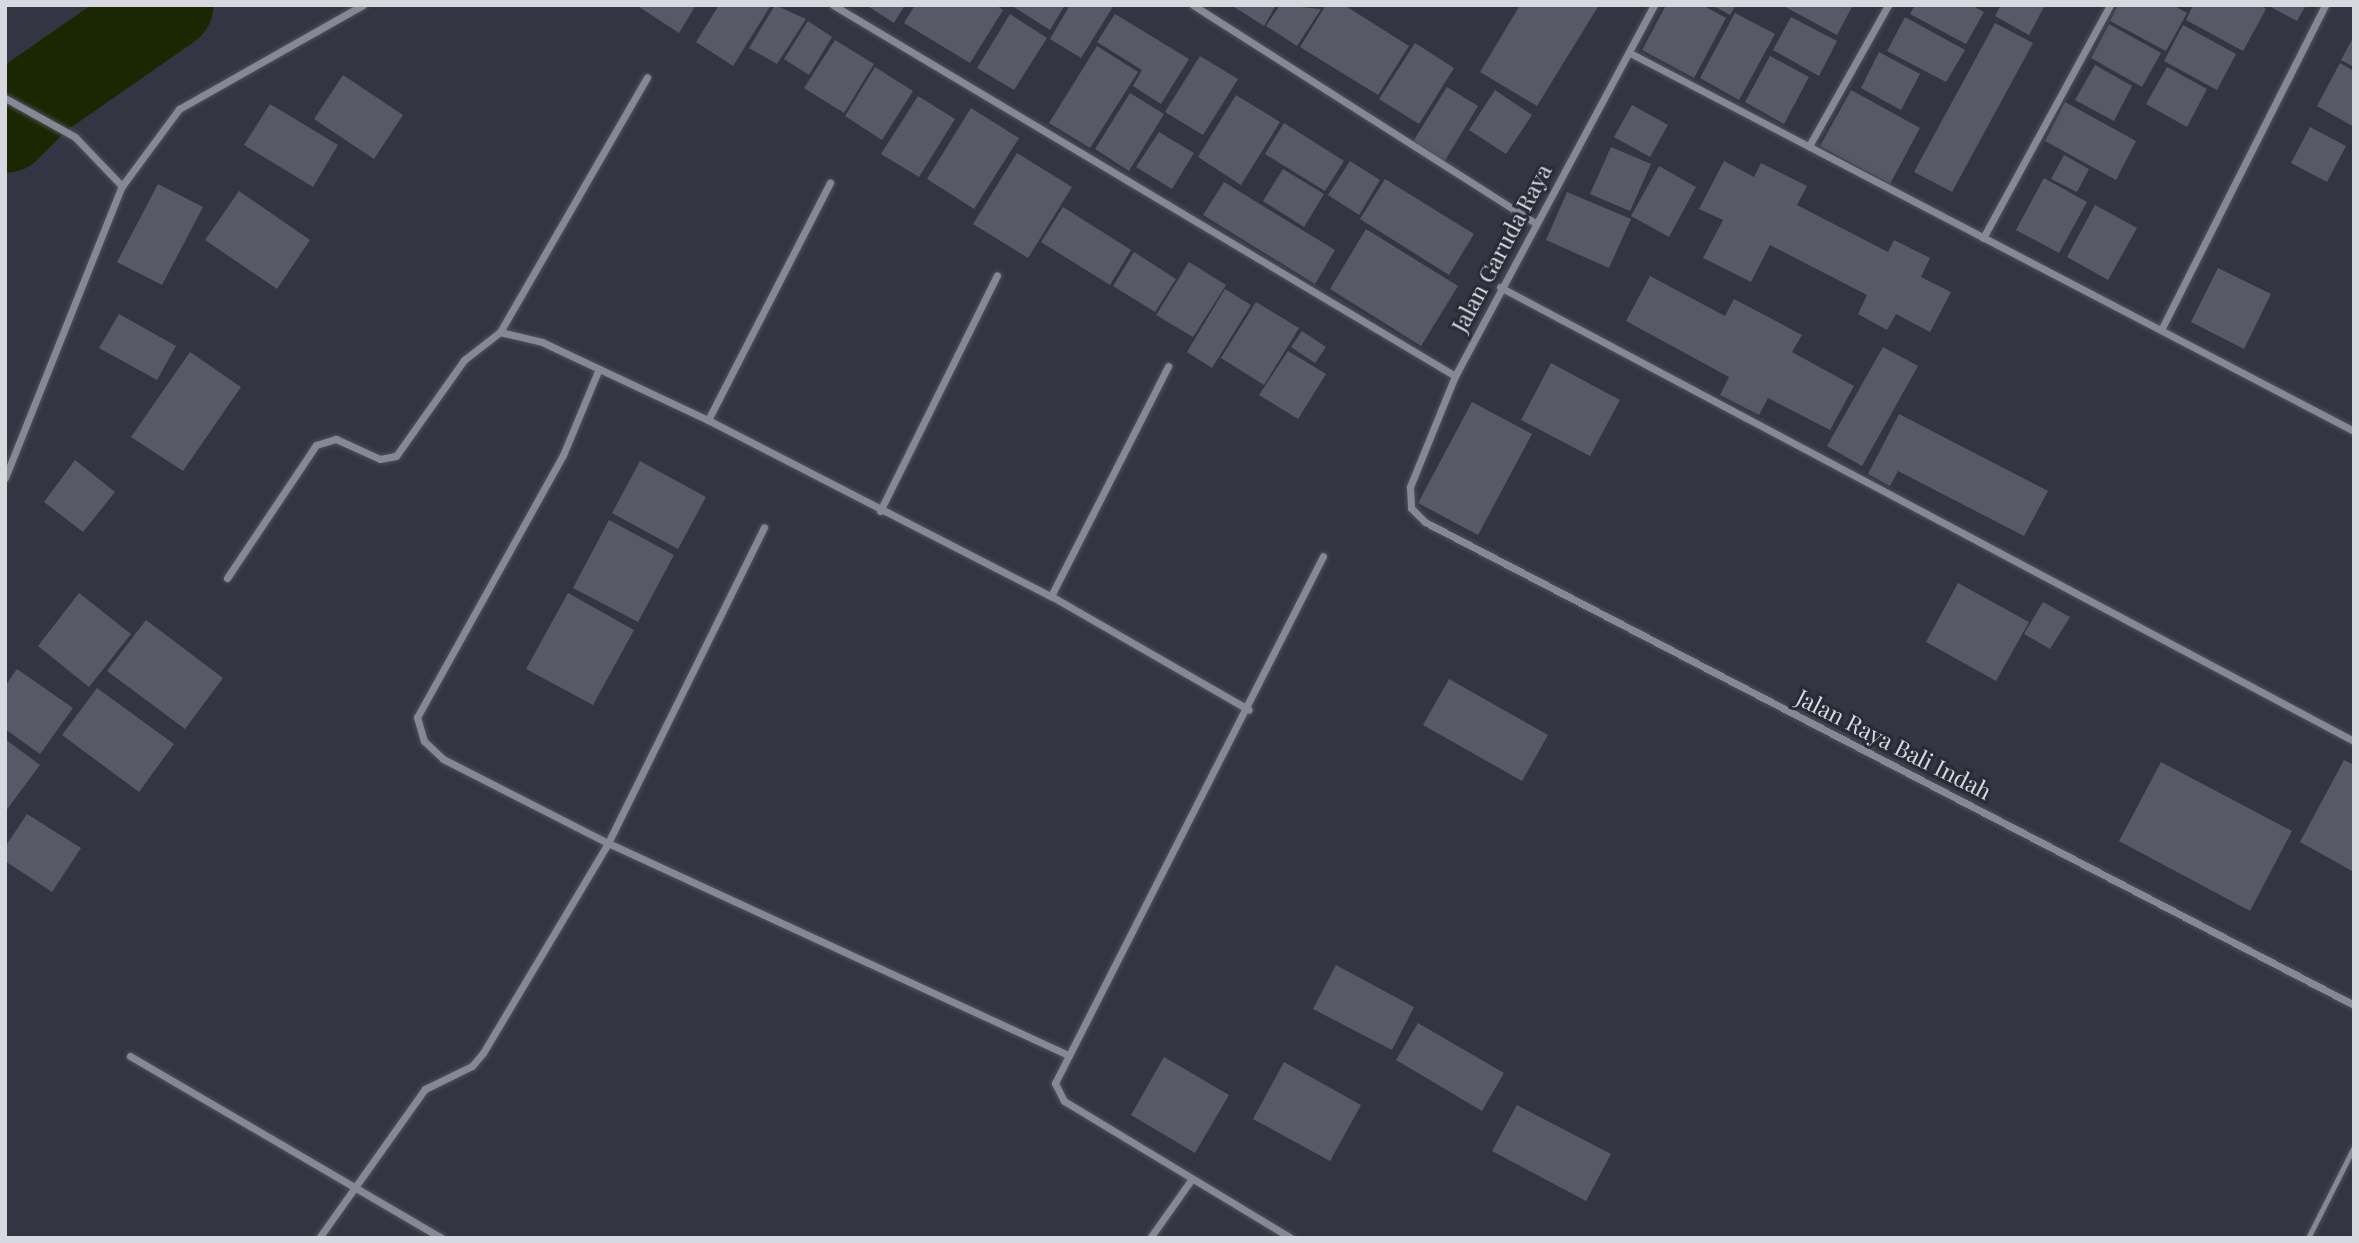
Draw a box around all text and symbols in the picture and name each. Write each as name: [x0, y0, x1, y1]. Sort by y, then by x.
street label: Jalan Garuda Raya: [1445, 159, 1557, 337]
street label: Jalan Raya Bali Indah: [1792, 683, 1996, 805]

